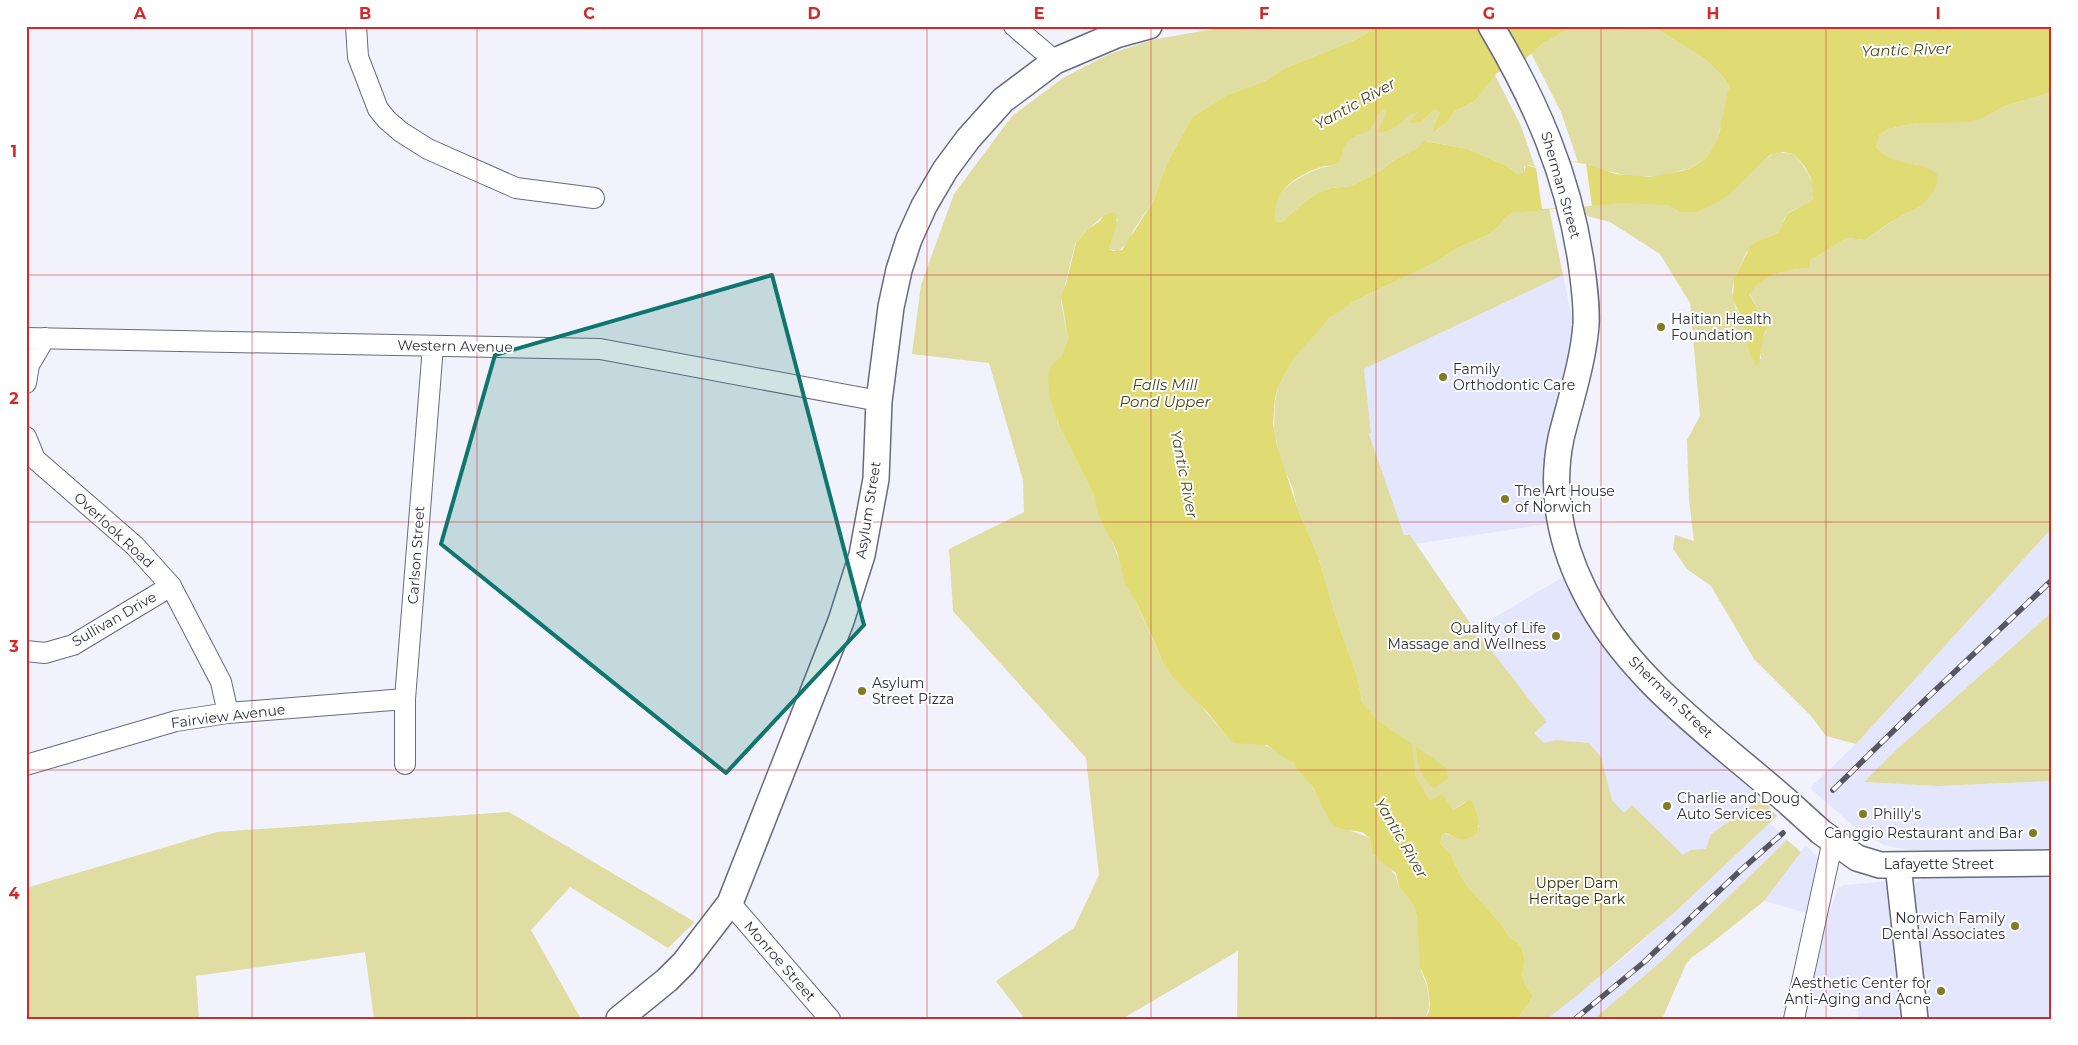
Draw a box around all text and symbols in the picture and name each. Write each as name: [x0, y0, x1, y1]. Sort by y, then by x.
text: A: [133, 4, 147, 23]
text: B: [359, 4, 371, 23]
text: C: [583, 4, 595, 23]
text: D: [807, 4, 821, 23]
text: E: [1034, 4, 1044, 23]
text: F: [1259, 4, 1269, 23]
text: G: [1483, 4, 1495, 23]
text: H: [1707, 4, 1719, 23]
text: I: [1935, 4, 1941, 23]
water label: Yantic River: [1861, 38, 1952, 61]
water label: Yantic River: [1311, 73, 1399, 134]
street label: Sherman Street: [1537, 129, 1585, 241]
text: 1: [11, 142, 17, 161]
place label: Haitian Health Foundation: [1671, 310, 1772, 344]
marker: Haitian Health Foundation: [1655, 321, 1667, 333]
street label: Western Avenue: [397, 336, 513, 356]
place label: Family Orthodontic Care: [1453, 360, 1575, 394]
marker: Family Orthodontic Care: [1437, 371, 1449, 383]
water label: Falls Mill Pond Upper: [1119, 375, 1212, 411]
text: 2: [9, 389, 19, 408]
water label: Yantic River: [1167, 428, 1203, 521]
street label: Asylum Street: [851, 460, 885, 560]
place label: The Art House of Norwich: [1515, 482, 1615, 516]
street label: Overlook Road: [70, 488, 158, 572]
marker: The Art House of Norwich: [1499, 493, 1511, 505]
street label: Carlson Street: [404, 505, 428, 605]
street label: Sullivan Drive: [68, 588, 160, 650]
place label: Quality of Life Massage and Wellness: [1387, 619, 1546, 653]
marker: Quality of Life Massage and Wellness: [1550, 630, 1562, 642]
text: 3: [8, 637, 19, 656]
street label: Sherman Street: [1625, 652, 1717, 742]
place label: Asylum Street Pizza: [872, 674, 954, 708]
marker: Asylum Street Pizza: [856, 685, 868, 697]
street label: Fairview Avenue: [170, 700, 286, 732]
place label: Charlie and Doug Auto Services: [1677, 789, 1800, 823]
water label: Yantic River: [1371, 794, 1433, 882]
marker: Charlie and Doug Auto Services: [1661, 800, 1673, 812]
place label: Philly's: [1873, 805, 1921, 823]
marker: Philly's: [1857, 808, 1869, 820]
place label: Canggio Restaurant and Bar: [1824, 824, 2023, 842]
marker: Canggio Restaurant and Bar: [2027, 827, 2039, 839]
street label: Lafayette Street: [1884, 855, 1994, 873]
park label: Upper Dam Heritage Park: [1529, 874, 1626, 908]
text: 4: [8, 884, 20, 903]
place label: Norwich Family Dental Associates: [1882, 909, 2005, 943]
street label: Monroe Street: [740, 917, 820, 1005]
marker: Norwich Family Dental Associates: [2009, 920, 2021, 932]
place label: Aesthetic Center for Anti-Aging and Acne: [1784, 974, 1931, 1008]
marker: Aesthetic Center for Anti-Aging and Acne: [1935, 985, 1947, 997]

